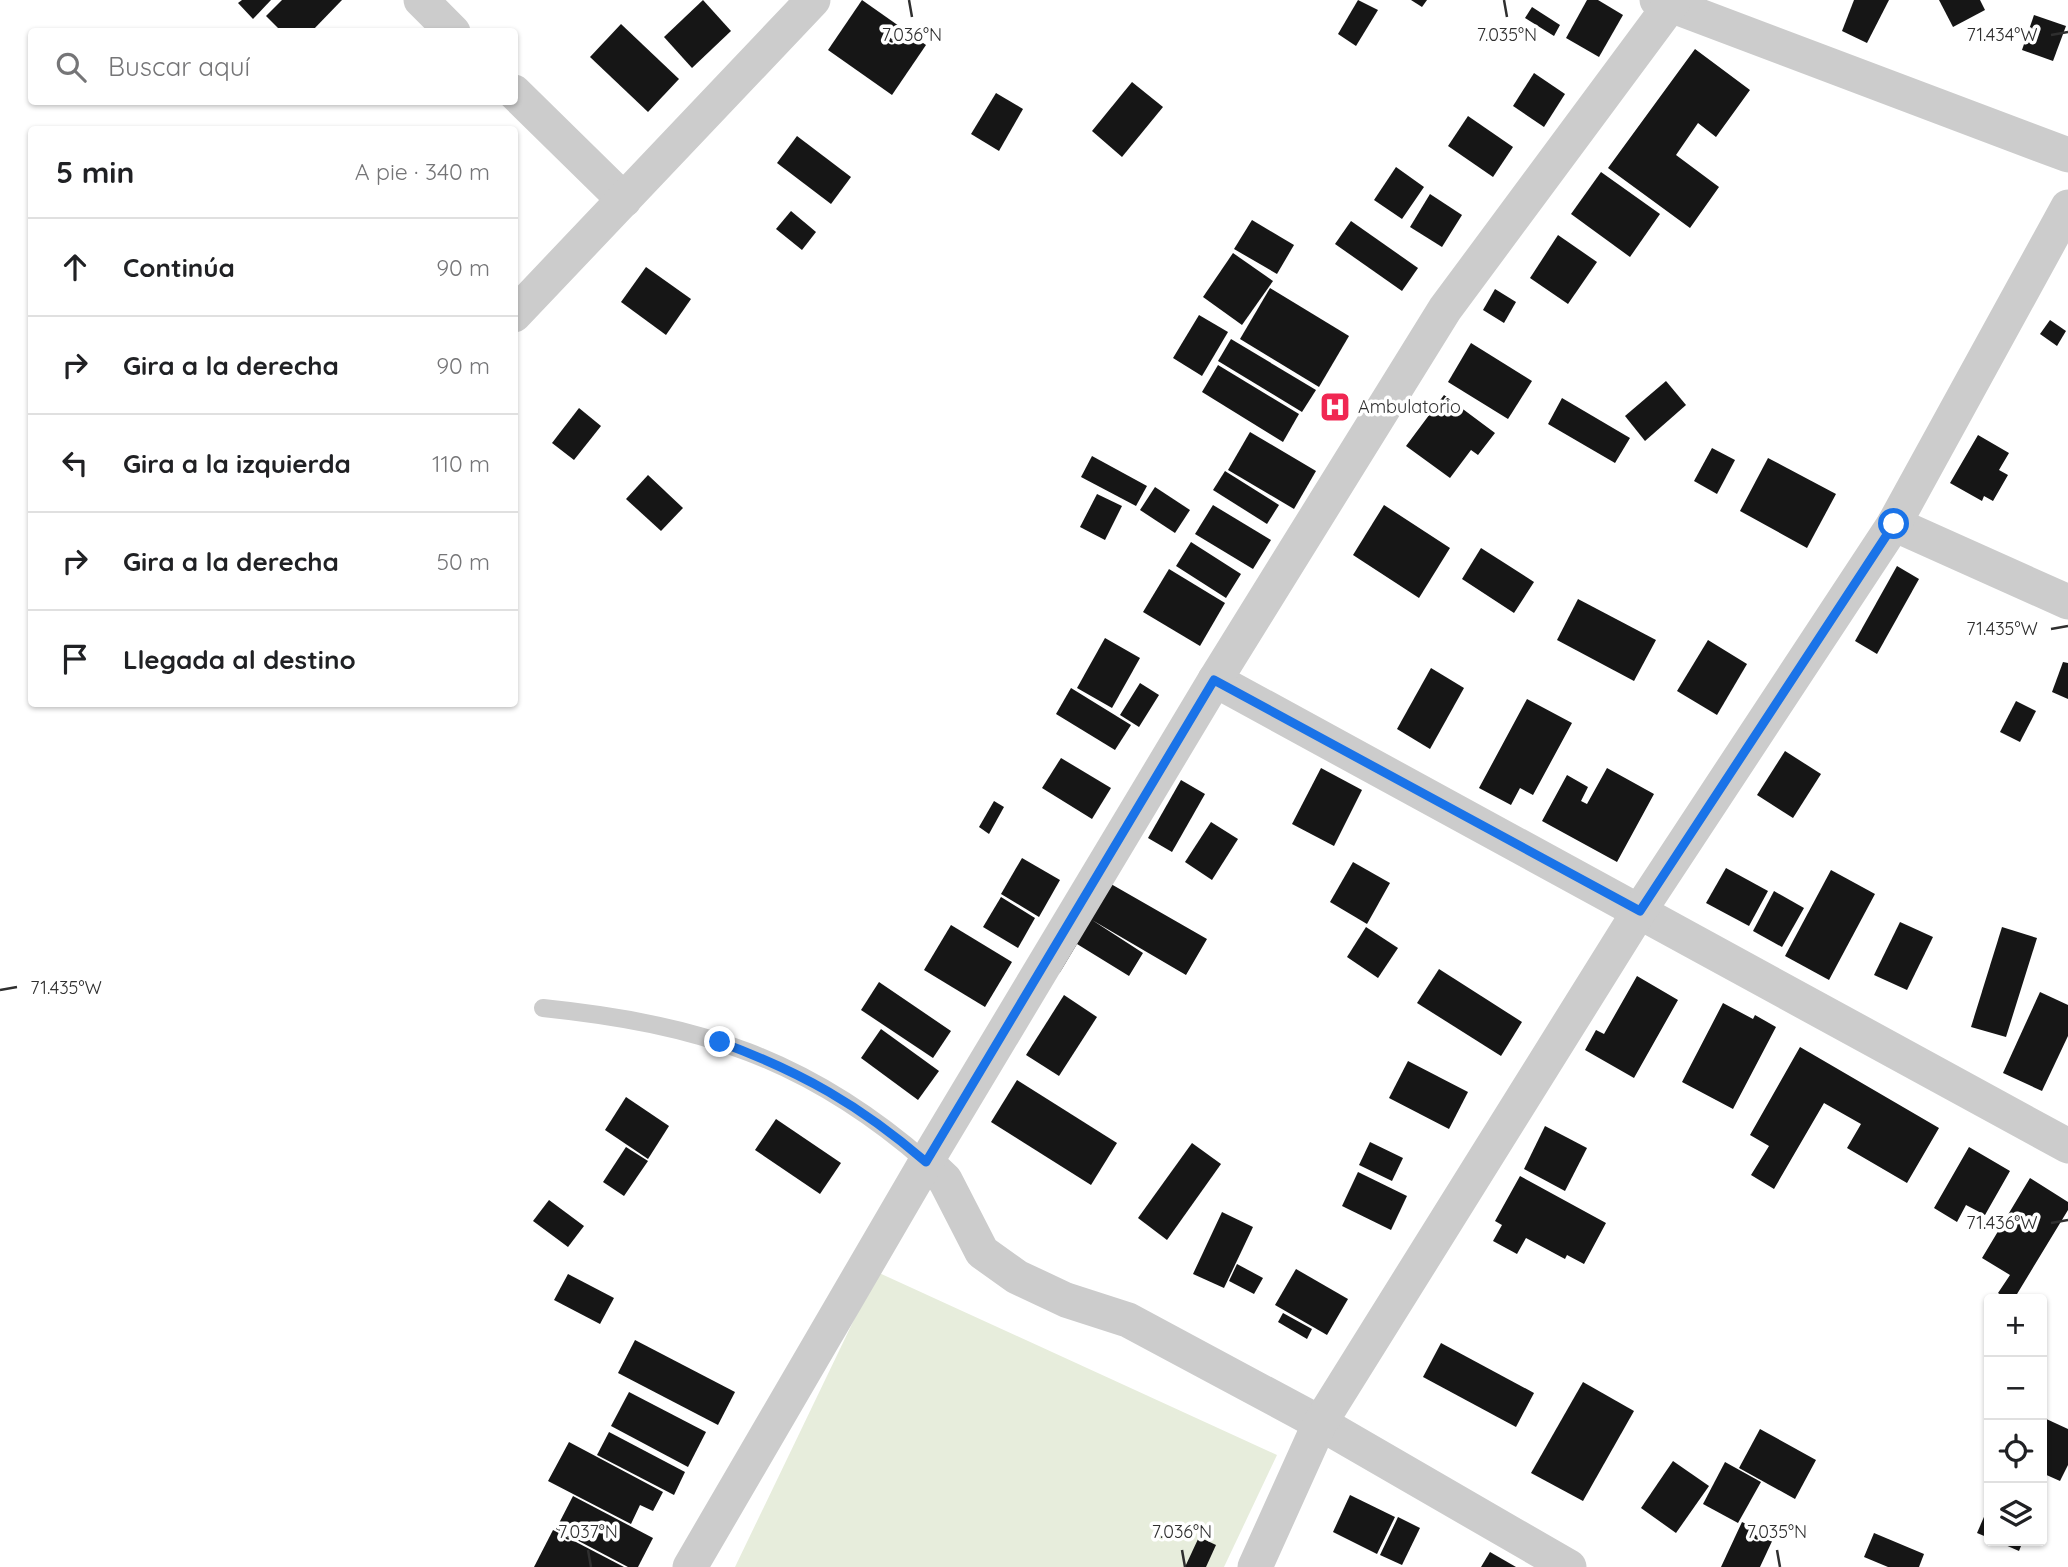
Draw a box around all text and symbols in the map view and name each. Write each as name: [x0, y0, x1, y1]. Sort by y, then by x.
text: 7.036°N: [882, 23, 942, 46]
text: 7.035°N: [1477, 23, 1537, 46]
text: 71.434°W: [1966, 23, 2038, 46]
search box: [28, 28, 518, 105]
icon: search: [52, 48, 90, 86]
text: Buscar aquí: [108, 50, 250, 83]
text: 5 min: [56, 153, 134, 191]
text: A pie · 340 m: [355, 157, 490, 186]
icon: ahead: [56, 248, 94, 286]
text: Continúa: [123, 251, 235, 284]
text: 90 m: [436, 253, 490, 282]
icon: right: [56, 346, 94, 384]
text: Gira a la derecha: [123, 349, 339, 382]
text: 90 m: [436, 351, 490, 380]
hospital icon: Ambulatorio: [1318, 390, 1352, 424]
place label: Ambulatorio: [1358, 395, 1461, 418]
icon: left: [56, 444, 94, 482]
text: Gira a la izquierda: [123, 447, 351, 480]
text: 110 m: [432, 449, 490, 478]
route start: [1878, 508, 1909, 539]
icon: right: [56, 542, 94, 580]
text: Gira a la derecha: [123, 545, 339, 578]
text: 50 m: [437, 547, 490, 576]
text: 71.435°W: [1966, 617, 2038, 640]
icon: arrive: [56, 640, 94, 678]
text: Llegada al destino: [123, 643, 356, 676]
text: 71.435°W: [30, 976, 102, 999]
route end: [704, 1026, 735, 1057]
text: 71.436°W: [1966, 1211, 2038, 1234]
map controls: [1984, 1294, 2047, 1546]
button: +: [1984, 1294, 2047, 1357]
button: −: [1984, 1357, 2047, 1420]
button: locate: [1984, 1420, 2047, 1483]
button: layers: [1984, 1483, 2047, 1546]
text: 7.037°N: [558, 1520, 618, 1543]
text: 7.036°N: [1152, 1520, 1212, 1543]
text: 7.035°N: [1747, 1520, 1807, 1543]

